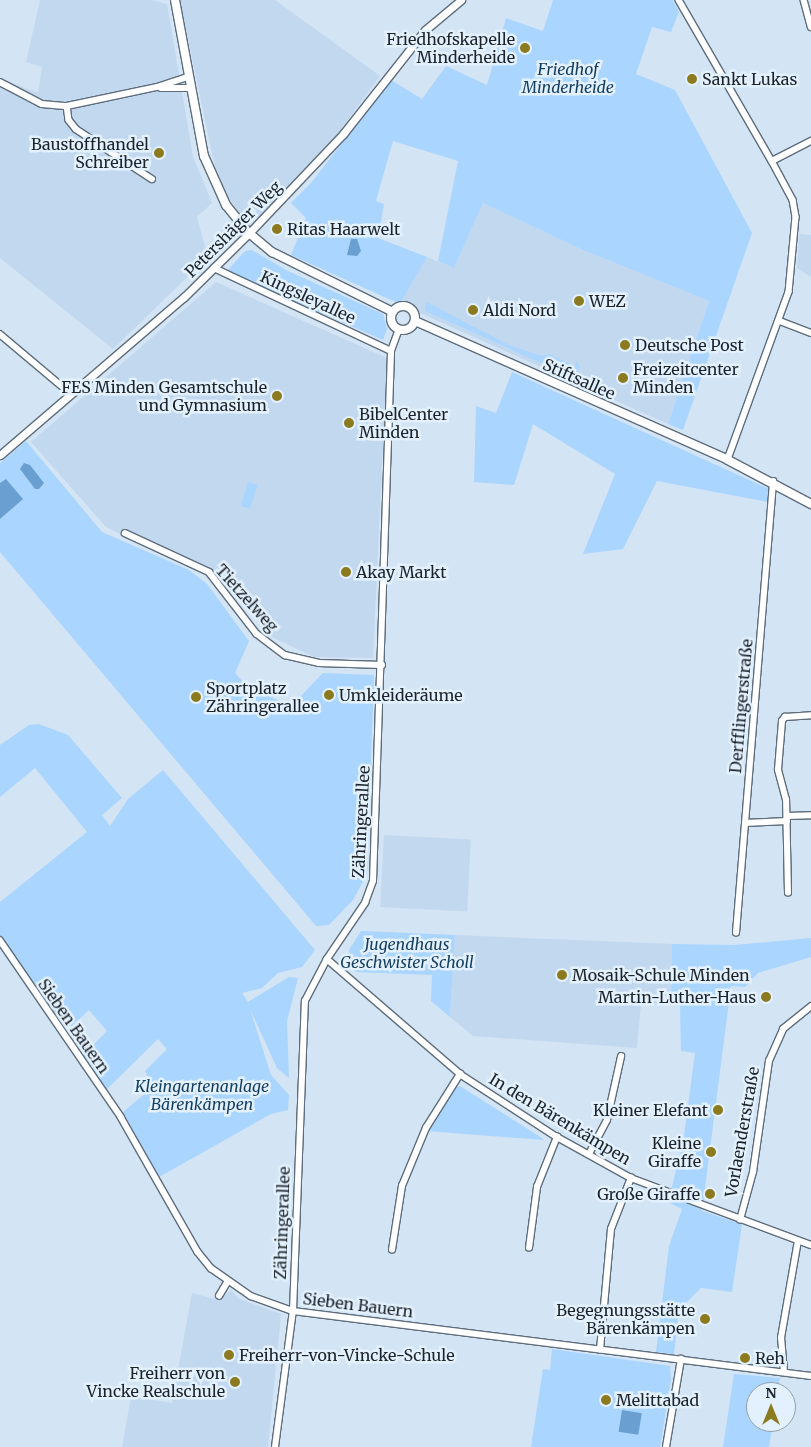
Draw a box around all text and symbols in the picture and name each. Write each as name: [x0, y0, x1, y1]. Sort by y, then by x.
place label: Friedhofskapelle Minderheide: [386, 29, 515, 67]
marker: Friedhofskapelle Minderheide: [519, 42, 531, 54]
park label: Friedhof Minderheide: [522, 59, 614, 97]
place label: Sankt Lukas: [702, 69, 797, 89]
marker: Sankt Lukas: [686, 73, 698, 85]
place label: Baustoffhandel Schreiber: [31, 134, 149, 172]
marker: Baustoffhandel Schreiber: [153, 147, 165, 159]
street label: Petershäger Weg: [181, 177, 285, 281]
place label: Ritas Haarwelt: [287, 219, 400, 239]
marker: Ritas Haarwelt: [271, 223, 283, 235]
street label: Kingsleyallee: [257, 267, 359, 327]
place label: WEZ: [589, 291, 626, 311]
marker: WEZ: [573, 295, 585, 307]
place label: Aldi Nord: [483, 300, 556, 320]
marker: Aldi Nord: [467, 304, 479, 316]
place label: Deutsche Post: [635, 335, 744, 355]
marker: Deutsche Post: [619, 339, 631, 351]
street label: Stiftsallee: [540, 355, 618, 403]
place label: Freizeitcenter Minden: [633, 359, 739, 397]
marker: Freizeitcenter Minden: [617, 372, 629, 384]
place label: FES Minden Gesamtschule und Gymnasium: [61, 377, 267, 415]
marker: FES Minden Gesamtschule und Gymnasium: [271, 390, 283, 402]
place label: BibelCenter Minden: [359, 404, 448, 442]
marker: BibelCenter Minden: [343, 417, 355, 429]
street label: Tietzelweg: [212, 560, 282, 636]
place label: Akay Markt: [356, 562, 446, 582]
marker: Akay Markt: [340, 566, 352, 578]
street label: Derfflingerstraße: [726, 638, 756, 774]
place label: Sportplatz Zähringerallee: [206, 678, 319, 716]
place label: Umkleideräume: [339, 685, 463, 705]
marker: Umkleideräume: [323, 689, 335, 701]
marker: Sportplatz Zähringerallee: [190, 691, 202, 703]
street label: Zähringerallee: [348, 765, 374, 879]
park label: Jugendhaus Geschwister Scholl: [340, 934, 474, 972]
place label: Mosaik-Schule Minden: [572, 965, 750, 985]
marker: Mosaik-Schule Minden: [556, 969, 568, 981]
street label: Sieben Bauern: [34, 975, 114, 1077]
place label: Martin-Luther-Haus: [598, 987, 756, 1007]
marker: Martin-Luther-Haus: [760, 991, 772, 1003]
street label: Vorlaenderstraße: [721, 1065, 763, 1199]
street label: In den Bärenkämpen: [486, 1069, 634, 1169]
park label: Kleingartenanlage Bärenkämpen: [135, 1076, 269, 1114]
place label: Kleiner Elefant: [593, 1100, 708, 1120]
marker: Kleiner Elefant: [712, 1104, 724, 1116]
place label: Kleine Giraffe: [648, 1133, 701, 1171]
marker: Kleine Giraffe: [705, 1146, 717, 1158]
street label: Zähringerallee: [270, 1166, 294, 1280]
place label: Große Giraffe: [597, 1184, 700, 1204]
marker: Große Giraffe: [704, 1188, 716, 1200]
street label: Sieben Bauern: [302, 1289, 414, 1321]
place label: Begegnungsstätte Bärenkämpen: [556, 1300, 695, 1338]
marker: Begegnungsstätte Bärenkämpen: [699, 1313, 711, 1325]
place label: Freiherr-von-Vincke-Schule: [239, 1345, 455, 1365]
place label: Reh: [755, 1348, 785, 1368]
marker: Freiherr-von-Vincke-Schule: [223, 1349, 235, 1361]
marker: Reh: [739, 1352, 751, 1364]
place label: Freiherr von Vincke Realschule: [87, 1363, 225, 1401]
marker: Freiherr von Vincke Realschule: [229, 1376, 241, 1388]
north arrow: [746, 1382, 796, 1432]
text: N: [765, 1384, 777, 1402]
place label: Melittabad: [616, 1390, 699, 1410]
marker: Melittabad: [600, 1394, 612, 1406]

